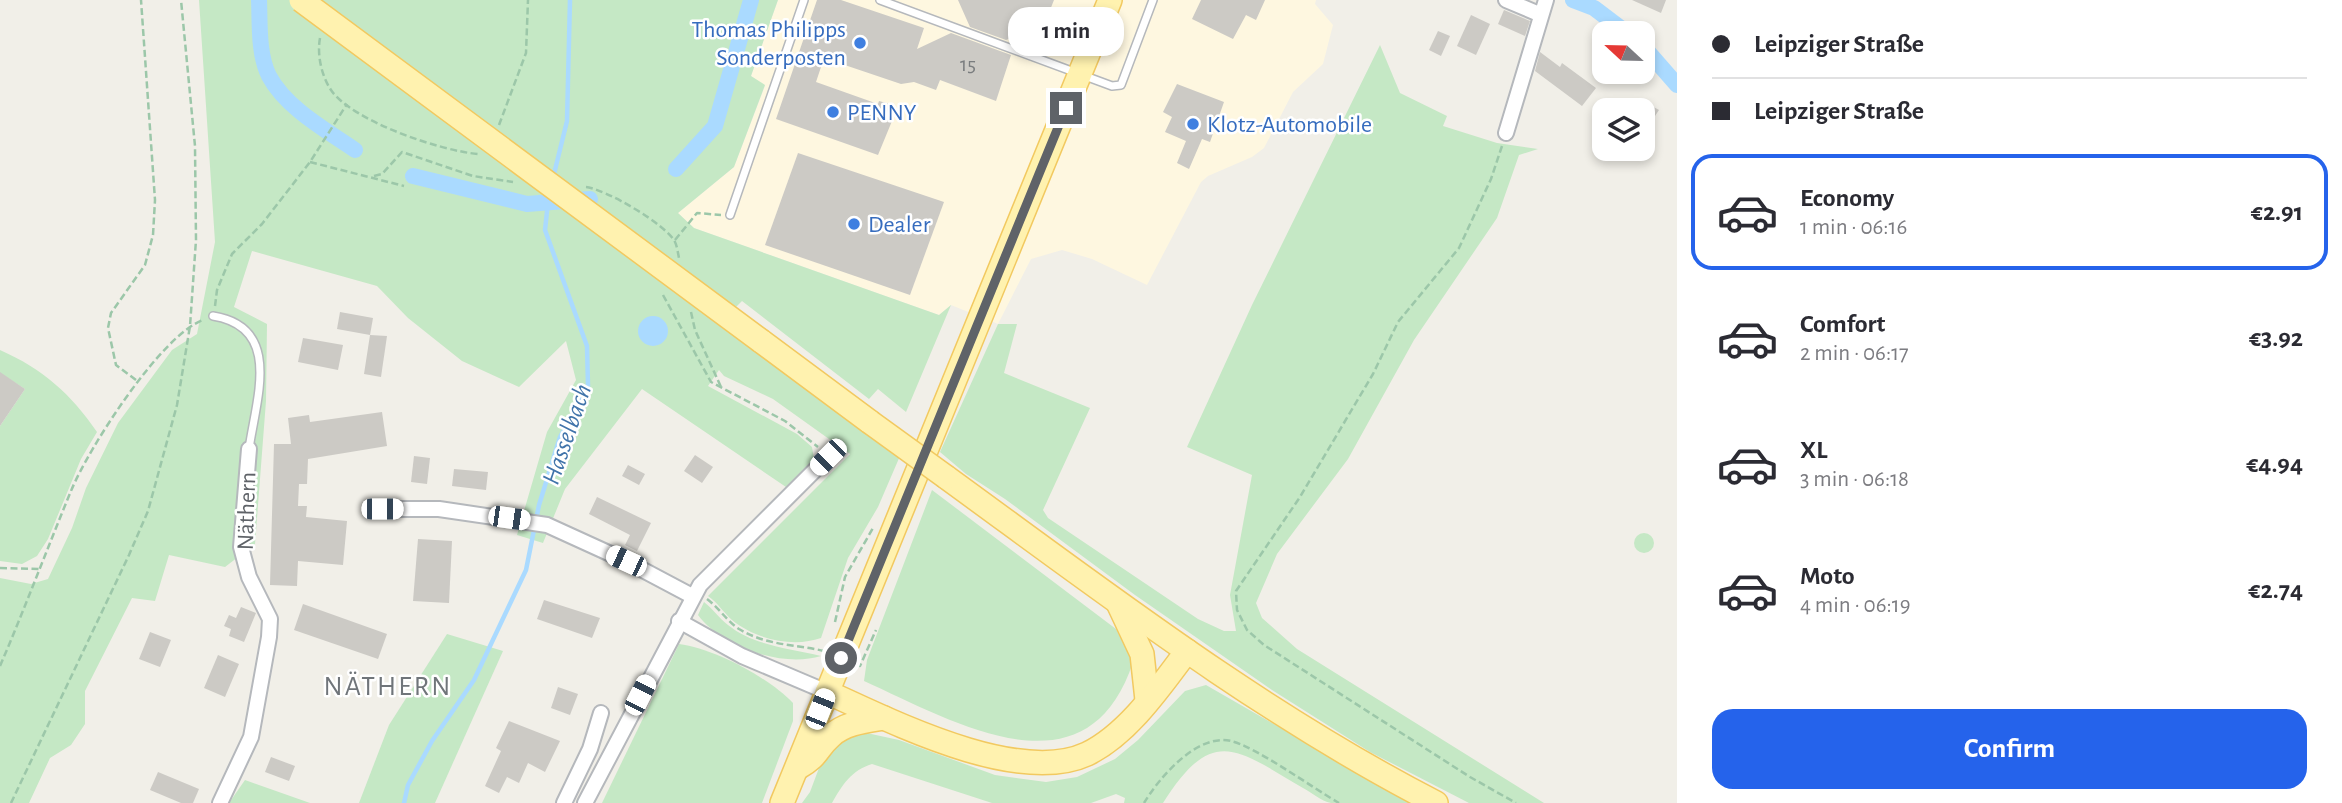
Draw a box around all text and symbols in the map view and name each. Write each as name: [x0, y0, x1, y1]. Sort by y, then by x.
callout: 1 min: [1008, 7, 1124, 56]
place label: Thomas Philipps Sonderposten: [692, 18, 846, 70]
text: 1 min: [1042, 20, 1090, 43]
north arrow: [1592, 21, 1656, 84]
map controls: [1592, 21, 1655, 161]
text: Leipziger Straße: [1754, 31, 1924, 57]
marker: Thomas Philipps Sonderposten: [852, 35, 868, 51]
house number: 15: [960, 54, 976, 75]
route end: [1050, 92, 1082, 124]
button: layers: [1592, 98, 1655, 161]
text: Leipziger Straße: [1754, 98, 1924, 124]
place label: PENNY: [847, 101, 917, 125]
marker: PENNY: [825, 104, 841, 120]
place label: Klotz-Automobile: [1207, 113, 1372, 137]
marker: Klotz-Automobile: [1185, 116, 1201, 132]
icon: car: [1716, 181, 1779, 244]
text: Economy: [1800, 185, 1894, 211]
text: €2.91: [2251, 199, 2303, 225]
place label: Dealer: [868, 213, 931, 237]
marker: Dealer: [846, 216, 862, 232]
text: 1 min · 06:16: [1800, 216, 1907, 239]
icon: car: [1716, 307, 1779, 370]
text: Comfort: [1800, 311, 1885, 337]
text: €3.92: [2249, 325, 2303, 351]
text: 2 min · 06:17: [1800, 342, 1909, 365]
water label: Hasselbach: [538, 381, 596, 488]
icon: car: [1716, 433, 1779, 496]
car: [806, 435, 851, 479]
text: XL: [1800, 437, 1827, 463]
text: €4.94: [2246, 451, 2303, 477]
text: 3 min · 06:18: [1800, 468, 1909, 491]
street label: Näthern: [234, 471, 260, 551]
car: [362, 499, 404, 520]
car: [487, 505, 532, 531]
car: [603, 543, 650, 579]
icon: car: [1716, 559, 1779, 622]
text: Moto: [1800, 563, 1855, 589]
text: €2.74: [2248, 577, 2303, 603]
text: 4 min · 06:19: [1800, 594, 1911, 617]
route start: [825, 642, 857, 674]
district label: NÄTHERN: [324, 671, 452, 701]
car: [622, 672, 659, 718]
car: [803, 686, 838, 732]
button: Confirm: [1712, 709, 2307, 789]

